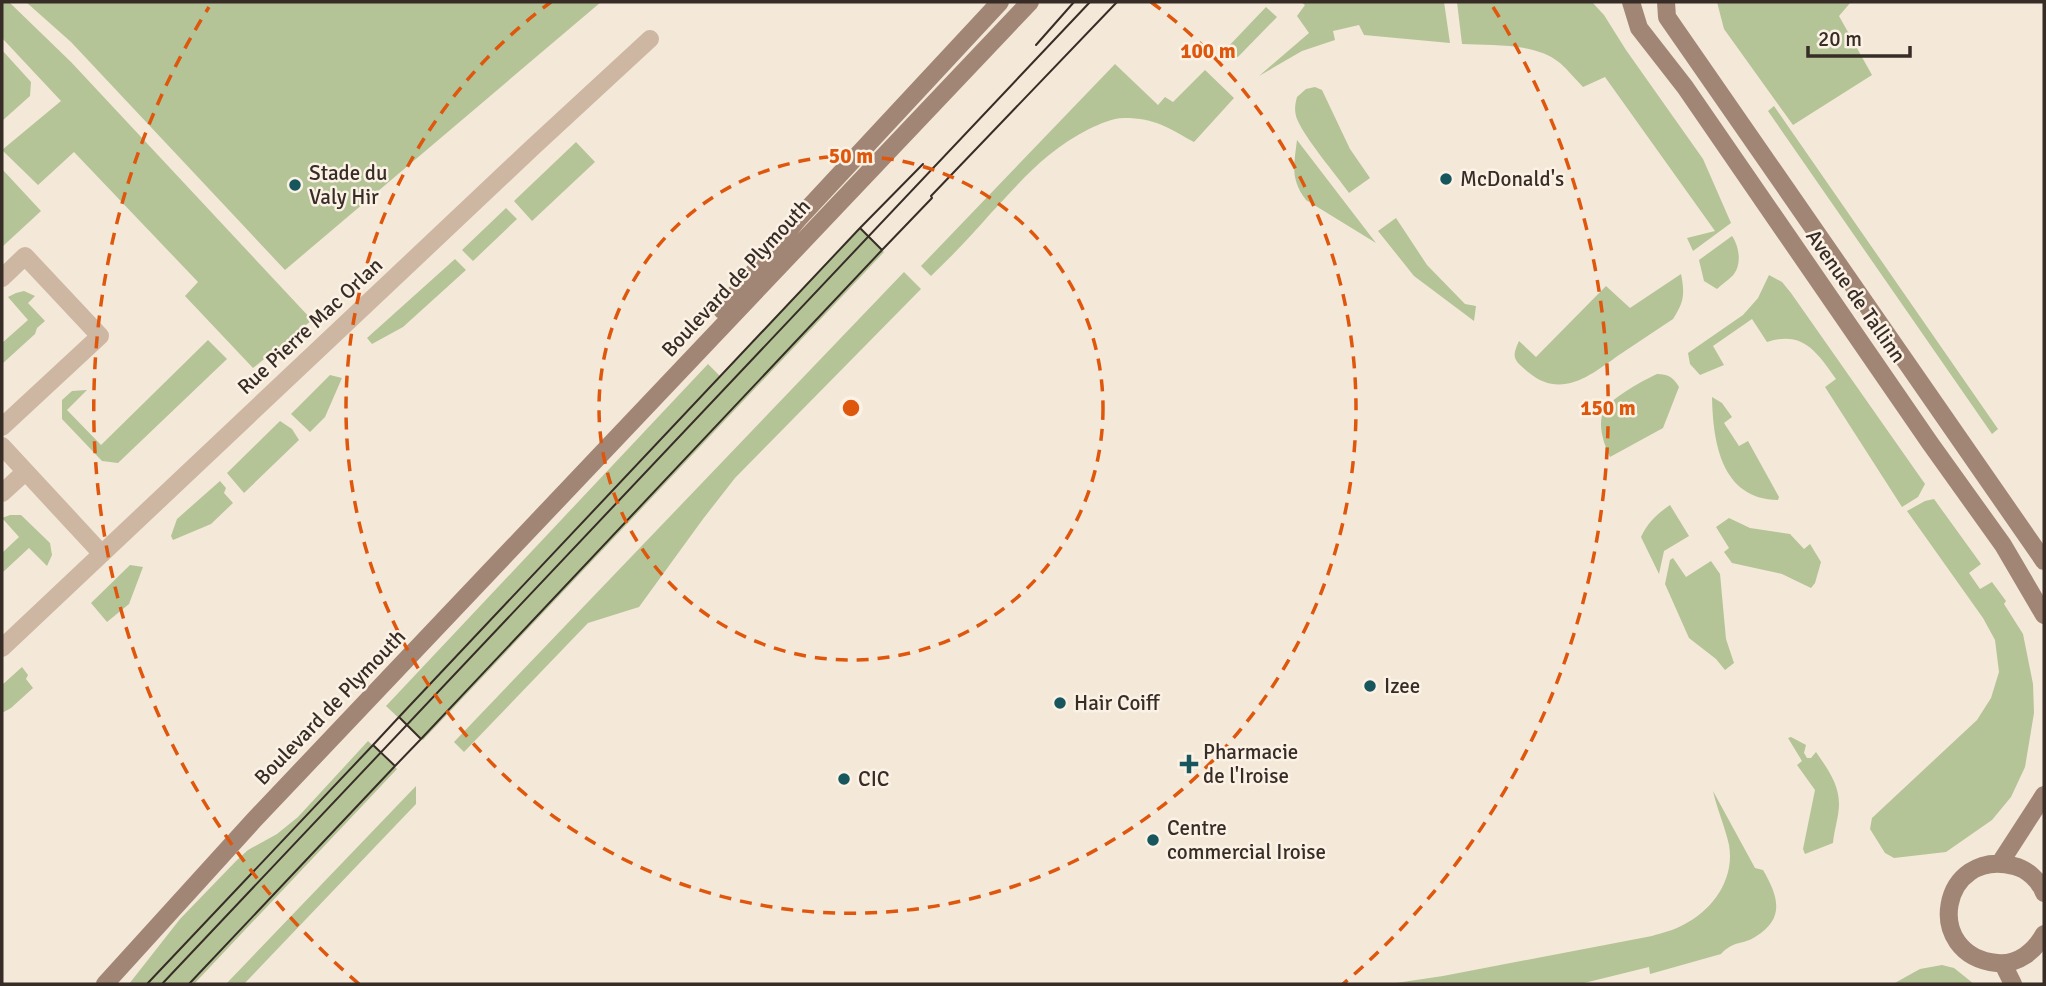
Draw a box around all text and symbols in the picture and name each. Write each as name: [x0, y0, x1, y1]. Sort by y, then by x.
scale bar: [1808, 14, 1910, 58]
text: 20 m: [1818, 26, 1862, 52]
text: 100 m: [1180, 38, 1236, 64]
text: 50 m: [829, 143, 873, 169]
place label: Stade du Valy Hir: [309, 160, 387, 210]
place label: McDonald's: [1460, 166, 1564, 192]
marker: McDonald's: [1438, 171, 1454, 187]
marker: Stade du Valy Hir: [287, 177, 303, 193]
street label: Boulevard de Plymouth: [656, 194, 816, 362]
street label: Avenue de Tallinn: [1800, 224, 1912, 368]
street label: Rue Pierre Mac Orlan: [232, 252, 388, 400]
text: 150 m: [1580, 395, 1636, 421]
centre of rings: [839, 396, 863, 420]
street label: Boulevard de Plymouth: [249, 624, 411, 790]
place label: Izee: [1384, 673, 1420, 699]
marker: Izee: [1362, 678, 1378, 694]
place label: Hair Coiff: [1074, 690, 1161, 716]
marker: Hair Coiff: [1052, 695, 1068, 711]
place label: Pharmacie de l'Iroise: [1203, 739, 1298, 789]
marker: Pharmacie de l'Iroise: [1181, 756, 1197, 772]
place label: CIC: [858, 766, 890, 792]
marker: CIC: [836, 771, 852, 787]
place label: Centre commercial Iroise: [1167, 815, 1326, 865]
marker: Centre commercial Iroise: [1145, 832, 1161, 848]

